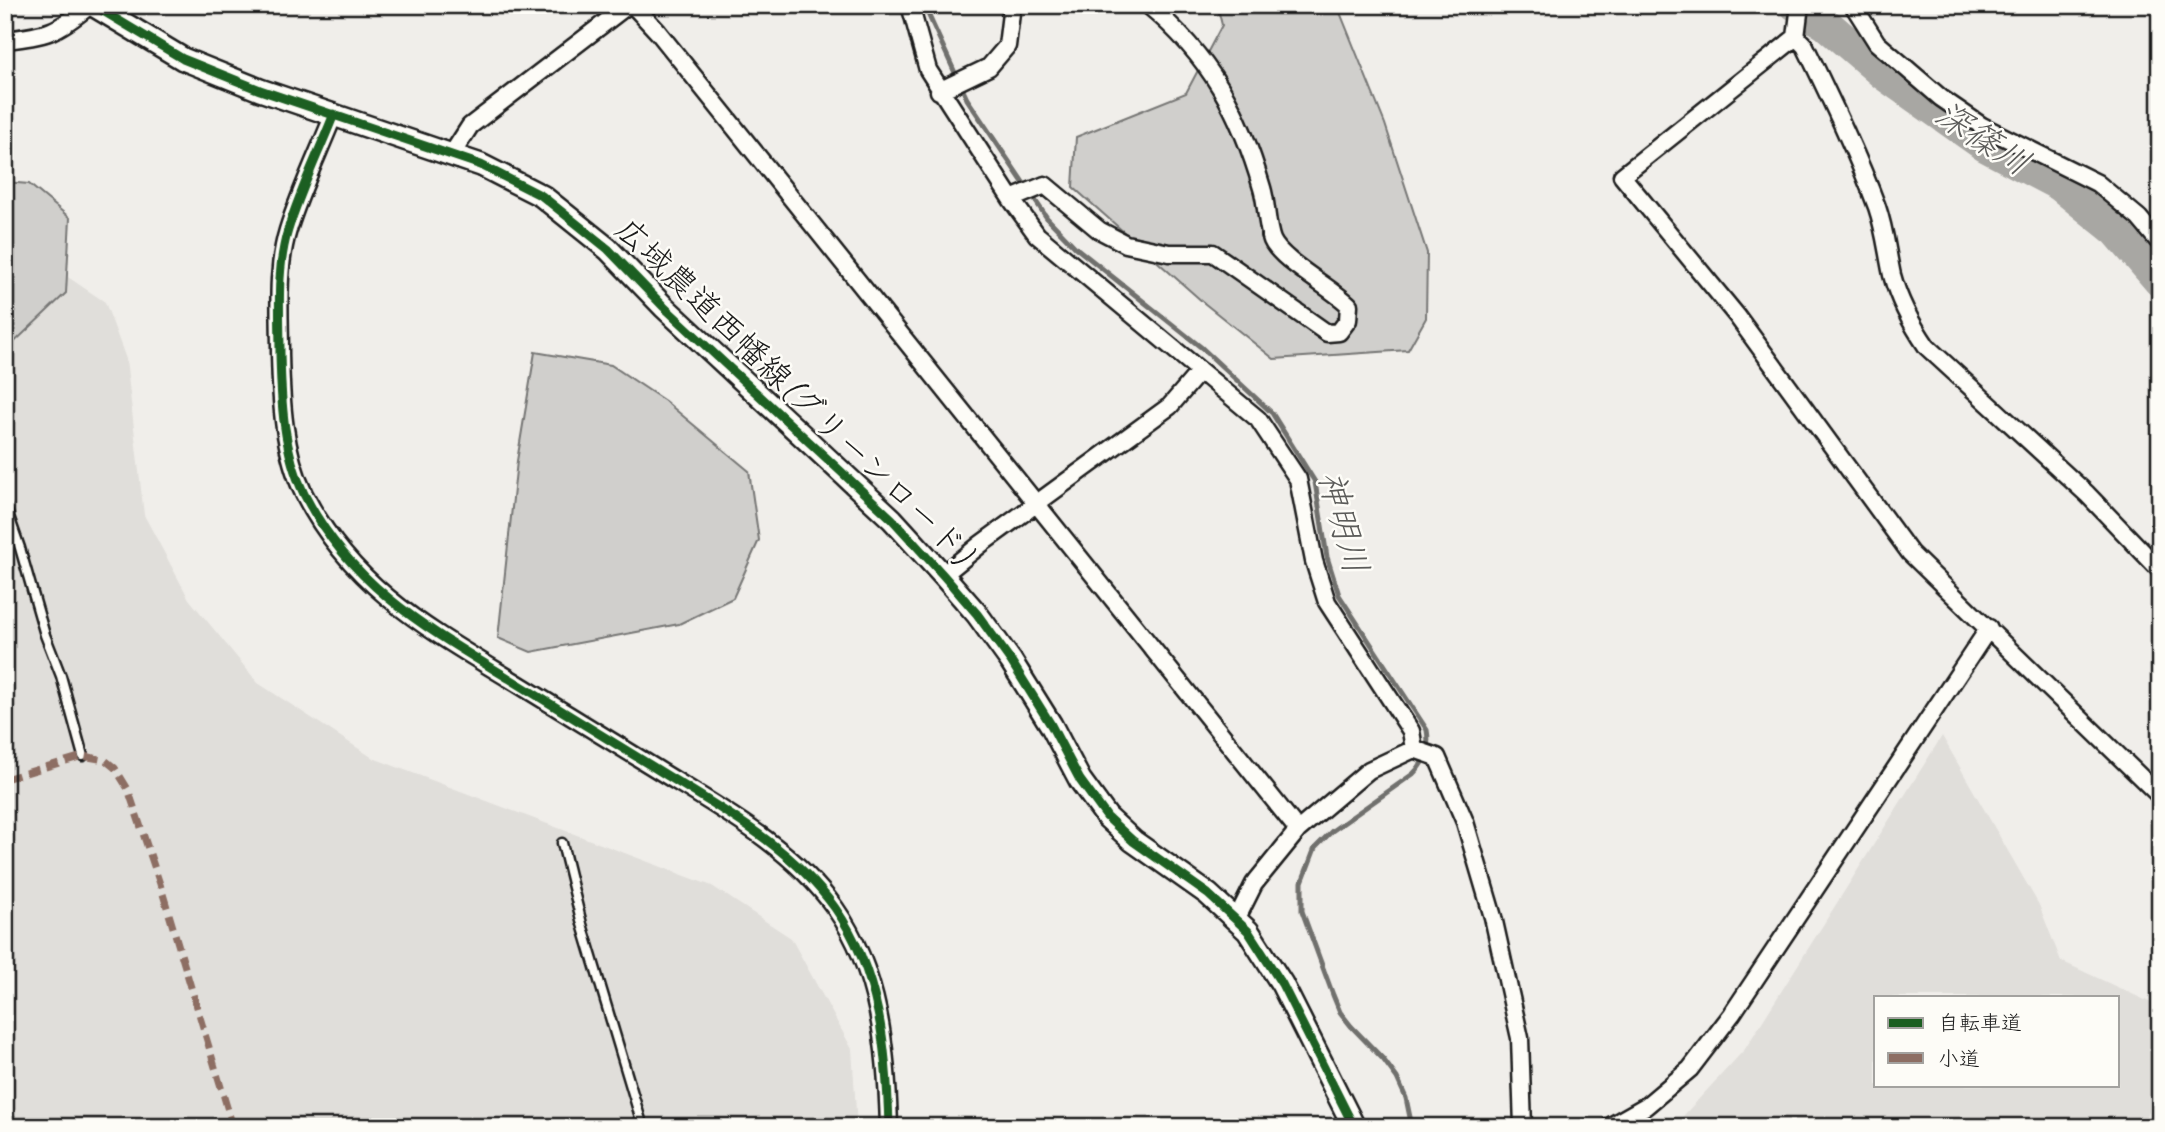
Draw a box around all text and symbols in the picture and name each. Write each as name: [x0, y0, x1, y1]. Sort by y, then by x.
water label: 深篠川: [1926, 91, 2039, 186]
street label: 広域農道西幡線(グリーンロード): [606, 208, 984, 575]
water label: 神明川: [1308, 466, 1379, 579]
legend: [1874, 996, 2120, 1086]
text: 自転車道: [1938, 1010, 2022, 1036]
text: 小道: [1938, 1046, 1980, 1072]

